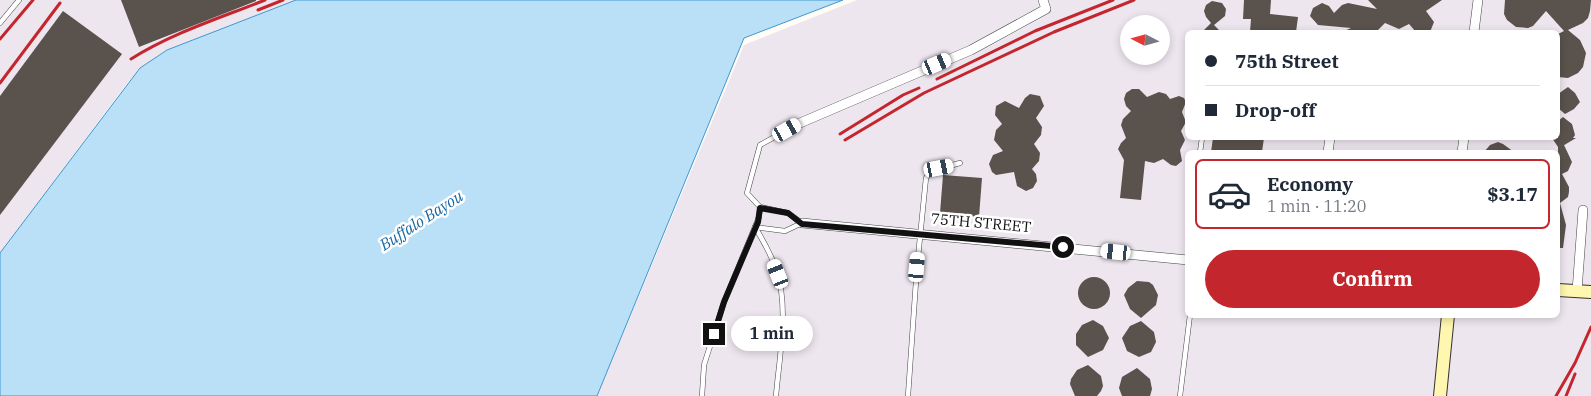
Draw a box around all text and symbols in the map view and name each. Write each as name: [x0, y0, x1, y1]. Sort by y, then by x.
north arrow: [1120, 15, 1170, 65]
map controls: [1120, 15, 1170, 65]
text: 75th Street: [1235, 49, 1339, 73]
car: [920, 51, 953, 77]
text: Drop-off: [1235, 98, 1316, 122]
car: [770, 116, 803, 144]
car: [922, 158, 955, 178]
icon: car: [1207, 172, 1252, 217]
text: Economy: [1267, 172, 1353, 196]
text: $3.17: [1487, 182, 1538, 206]
water label: Buffalo Bayou: [375, 186, 466, 255]
text: 1 min · 11:20: [1267, 196, 1366, 216]
street label: 75TH STREET: [930, 209, 1032, 236]
route start: [1052, 236, 1074, 258]
car: [1100, 243, 1131, 261]
button: Confirm: [1205, 250, 1540, 308]
car: [908, 251, 925, 283]
car: [765, 257, 790, 291]
callout: 1 min: [732, 316, 814, 352]
route end: [703, 323, 725, 345]
text: 1 min: [750, 323, 794, 343]

